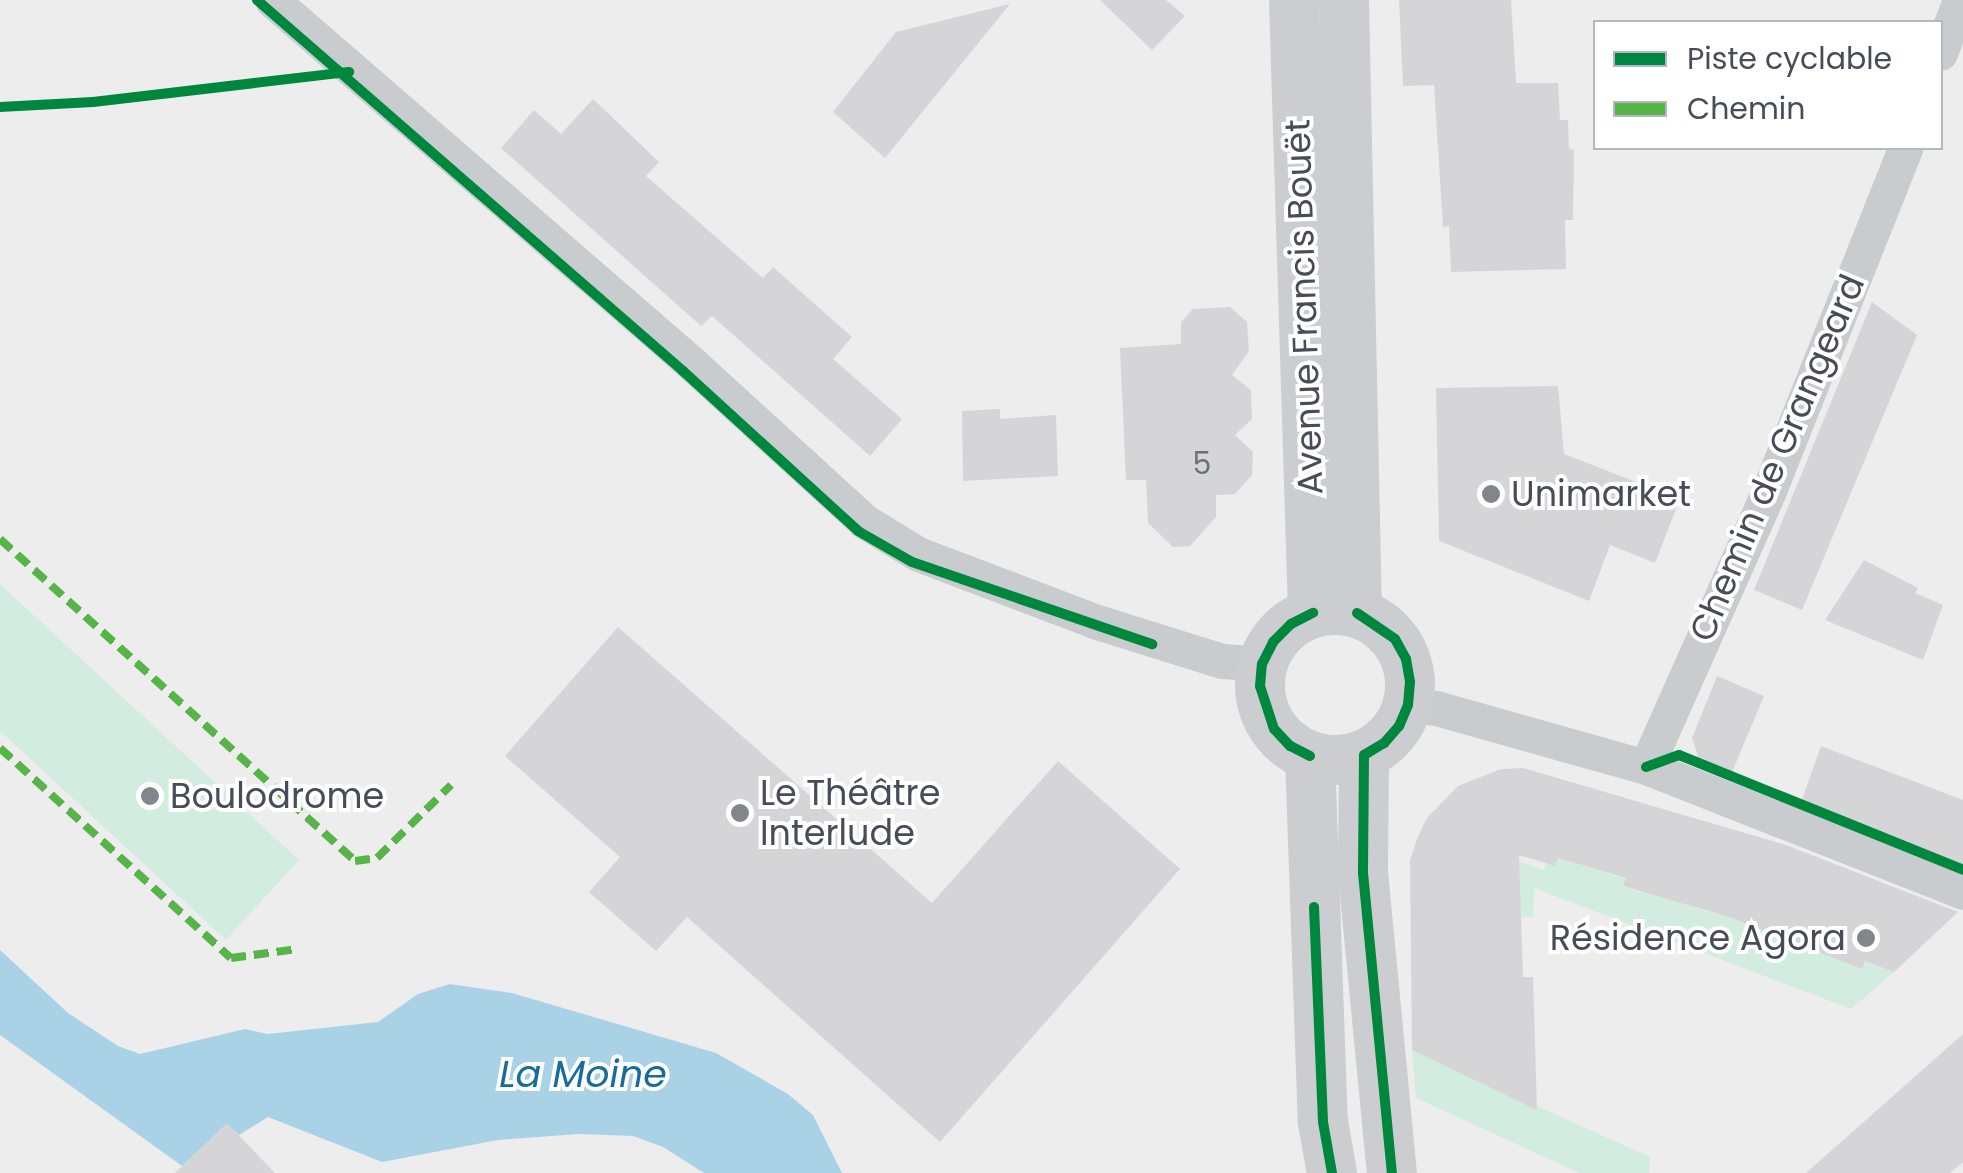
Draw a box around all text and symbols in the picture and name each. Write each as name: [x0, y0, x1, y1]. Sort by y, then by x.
legend: [1593, 20, 1943, 150]
text: Piste cyclable: [1687, 37, 1892, 80]
text: Chemin: [1687, 87, 1805, 130]
street label: Avenue Francis Bouët: [1276, 119, 1332, 495]
street label: Chemin de Grangeard: [1681, 268, 1873, 648]
house number: 5: [1193, 446, 1211, 482]
place label: Unimarket: [1511, 473, 1691, 515]
marker: Unimarket: [1480, 483, 1502, 505]
place label: Le Théâtre Interlude: [760, 772, 940, 854]
place label: Boulodrome: [170, 775, 384, 817]
marker: Boulodrome: [139, 785, 161, 807]
marker: Le Théâtre Interlude: [729, 802, 751, 824]
place label: Résidence Agora: [1550, 917, 1846, 959]
marker: Résidence Agora: [1855, 927, 1877, 949]
water label: La Moine: [499, 1051, 667, 1097]

